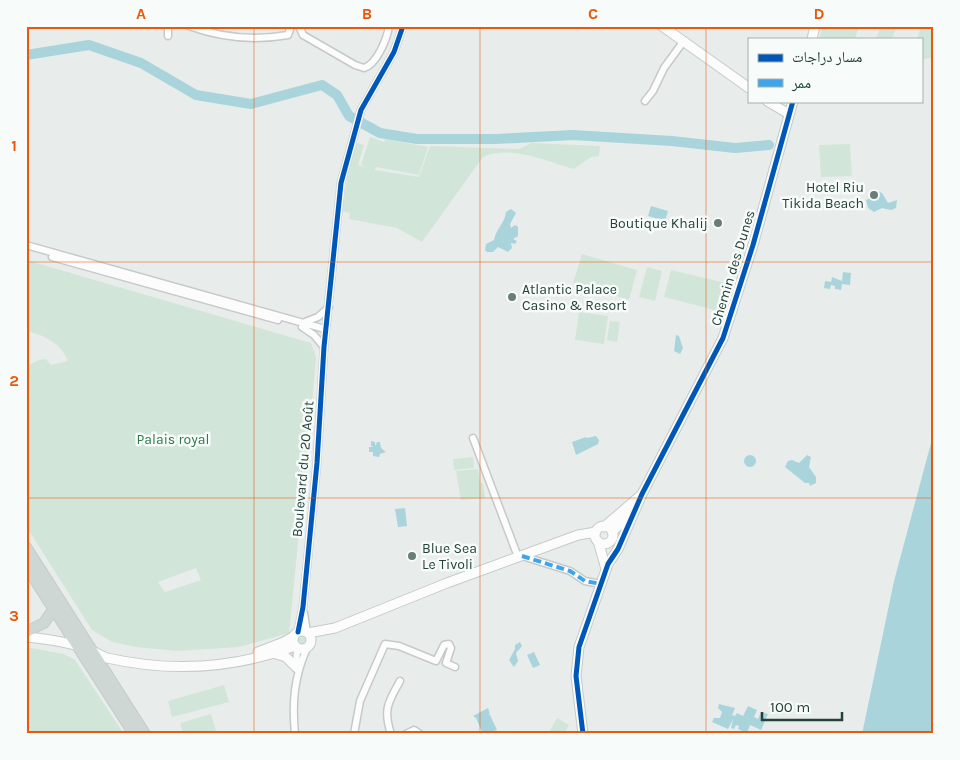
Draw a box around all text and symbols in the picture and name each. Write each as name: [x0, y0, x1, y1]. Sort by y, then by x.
text: A: [136, 4, 146, 23]
text: B: [362, 4, 372, 23]
text: C: [588, 4, 598, 23]
text: D: [814, 4, 825, 23]
legend: [748, 38, 922, 102]
text: مسار دراجات: [792, 48, 863, 66]
text: ممر: [791, 74, 811, 92]
text: 1: [11, 136, 17, 155]
place label: Hotel Riu Tikida Beach: [782, 179, 864, 212]
marker: Hotel Riu Tikida Beach: [868, 189, 880, 201]
street label: Chemin des Dunes: [707, 208, 759, 328]
place label: Boutique Khalij: [609, 215, 708, 232]
marker: Boutique Khalij: [712, 217, 724, 229]
place label: Atlantic Palace Casino & Resort: [522, 281, 626, 314]
marker: Atlantic Palace Casino & Resort: [506, 291, 518, 303]
text: 2: [9, 371, 19, 390]
street label: Boulevard du 20 Août: [289, 400, 317, 538]
park label: Palais royal: [137, 431, 209, 448]
place label: Blue Sea Le Tivoli: [422, 540, 477, 573]
marker: Blue Sea Le Tivoli: [406, 550, 418, 562]
text: 3: [9, 606, 19, 625]
scale bar: [762, 690, 842, 722]
text: 100 m: [770, 698, 810, 716]

